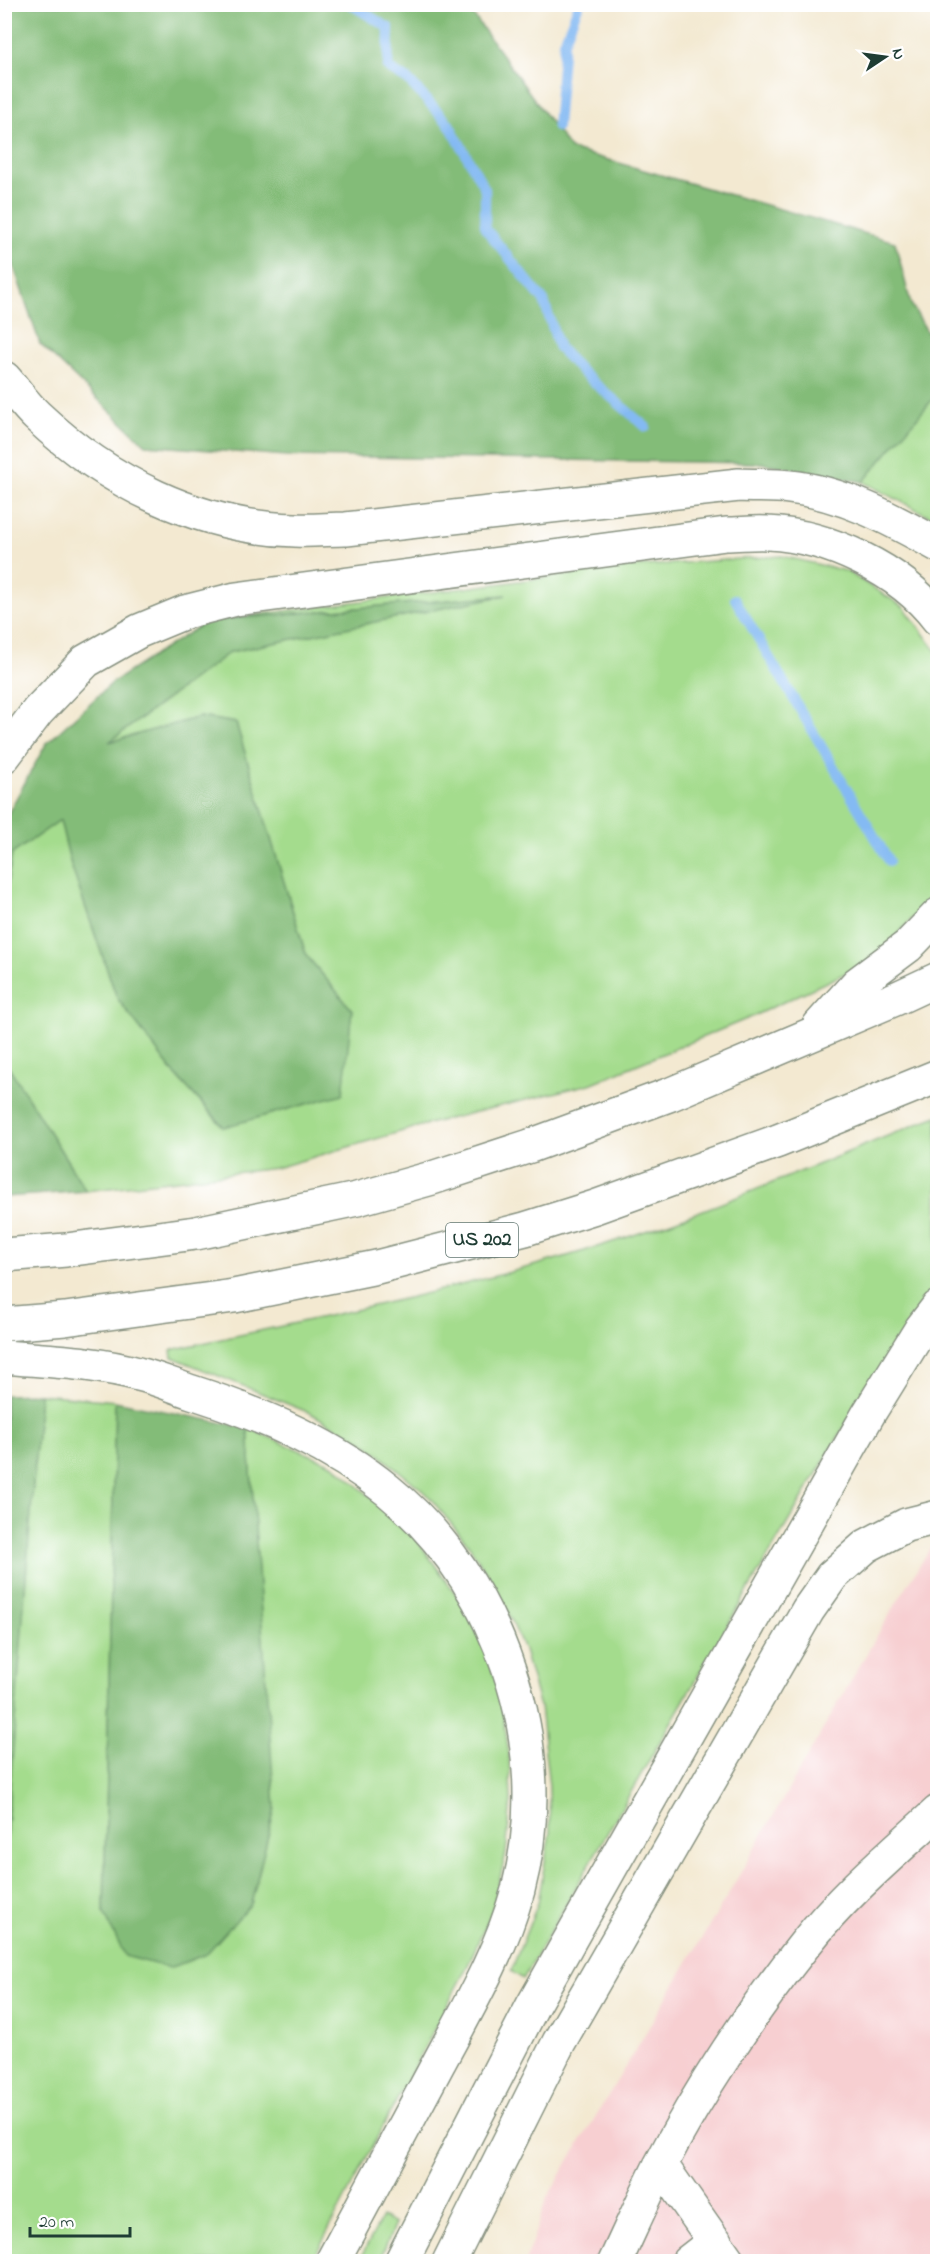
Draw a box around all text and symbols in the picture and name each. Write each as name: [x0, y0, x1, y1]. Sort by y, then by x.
north arrow: [855, 27, 915, 87]
text: N: [885, 46, 911, 62]
road number: US 202: [446, 1223, 518, 1257]
scale bar: [30, 2200, 130, 2238]
text: 20 m: [39, 2210, 74, 2236]

